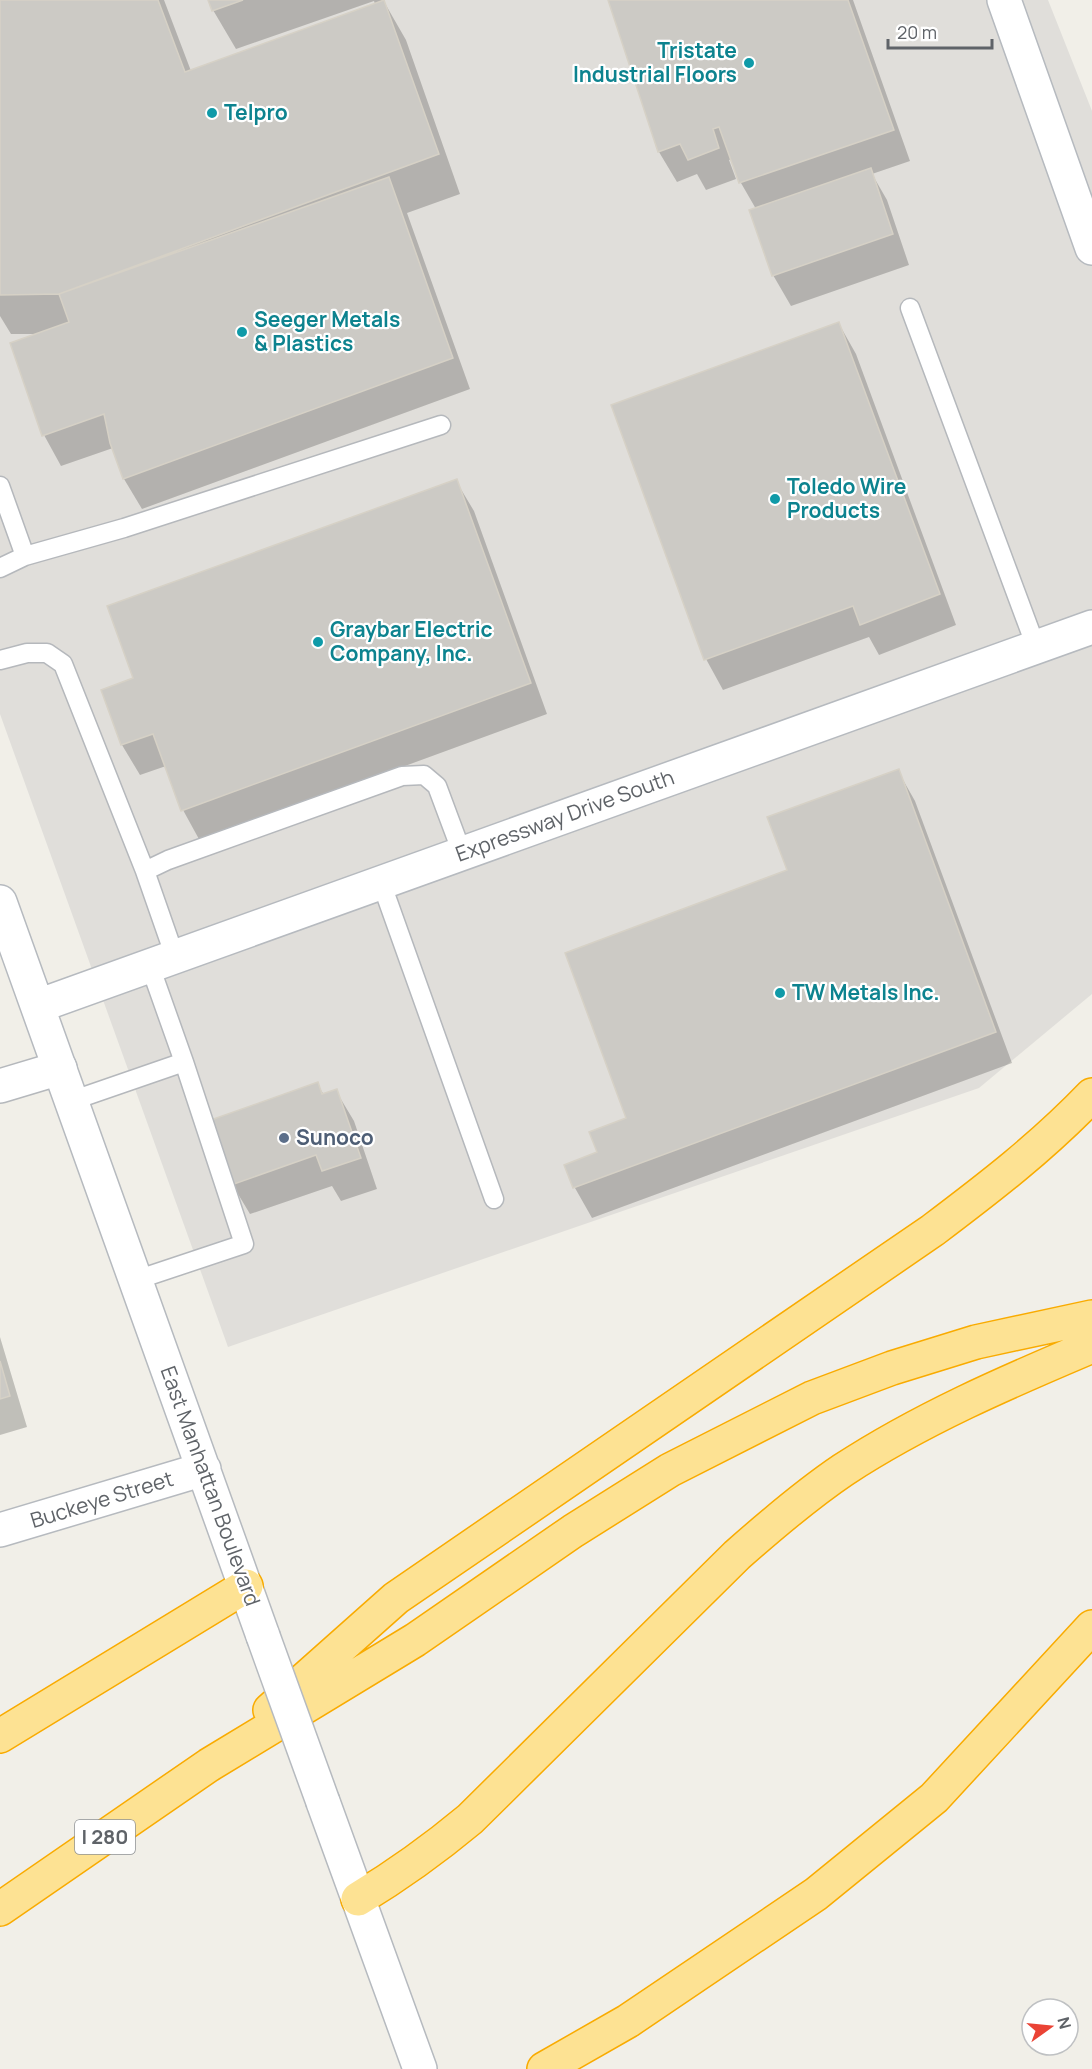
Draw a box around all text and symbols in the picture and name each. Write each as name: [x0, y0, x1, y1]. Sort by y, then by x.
scale bar: [888, 12, 992, 50]
text: 20 m: [897, 20, 937, 44]
place label: Tristate Industrial Floors: [573, 36, 737, 88]
marker: Tristate Industrial Floors: [742, 56, 756, 70]
place label: Telpro: [224, 98, 288, 126]
marker: Telpro: [205, 106, 219, 120]
place label: Seeger Metals & Plastics: [254, 305, 400, 357]
marker: Seeger Metals & Plastics: [235, 325, 249, 339]
place label: Toledo Wire Products: [787, 472, 906, 524]
marker: Toledo Wire Products: [768, 492, 782, 506]
place label: Graybar Electric Company, Inc.: [330, 615, 493, 667]
marker: Graybar Electric Company, Inc.: [311, 635, 325, 649]
street label: Expressway Drive South: [452, 762, 678, 868]
place label: TW Metals Inc.: [792, 978, 940, 1006]
marker: TW Metals Inc.: [773, 986, 787, 1000]
place label: Sunoco: [296, 1123, 374, 1151]
marker: Sunoco: [277, 1131, 291, 1145]
street label: East Manhattan Boulevard: [154, 1362, 267, 1609]
street label: Buckeye Street: [27, 1464, 177, 1534]
road number: I 280: [75, 1820, 135, 1854]
north arrow: [1020, 1997, 1080, 2057]
text: N: [1052, 2015, 1077, 2032]

